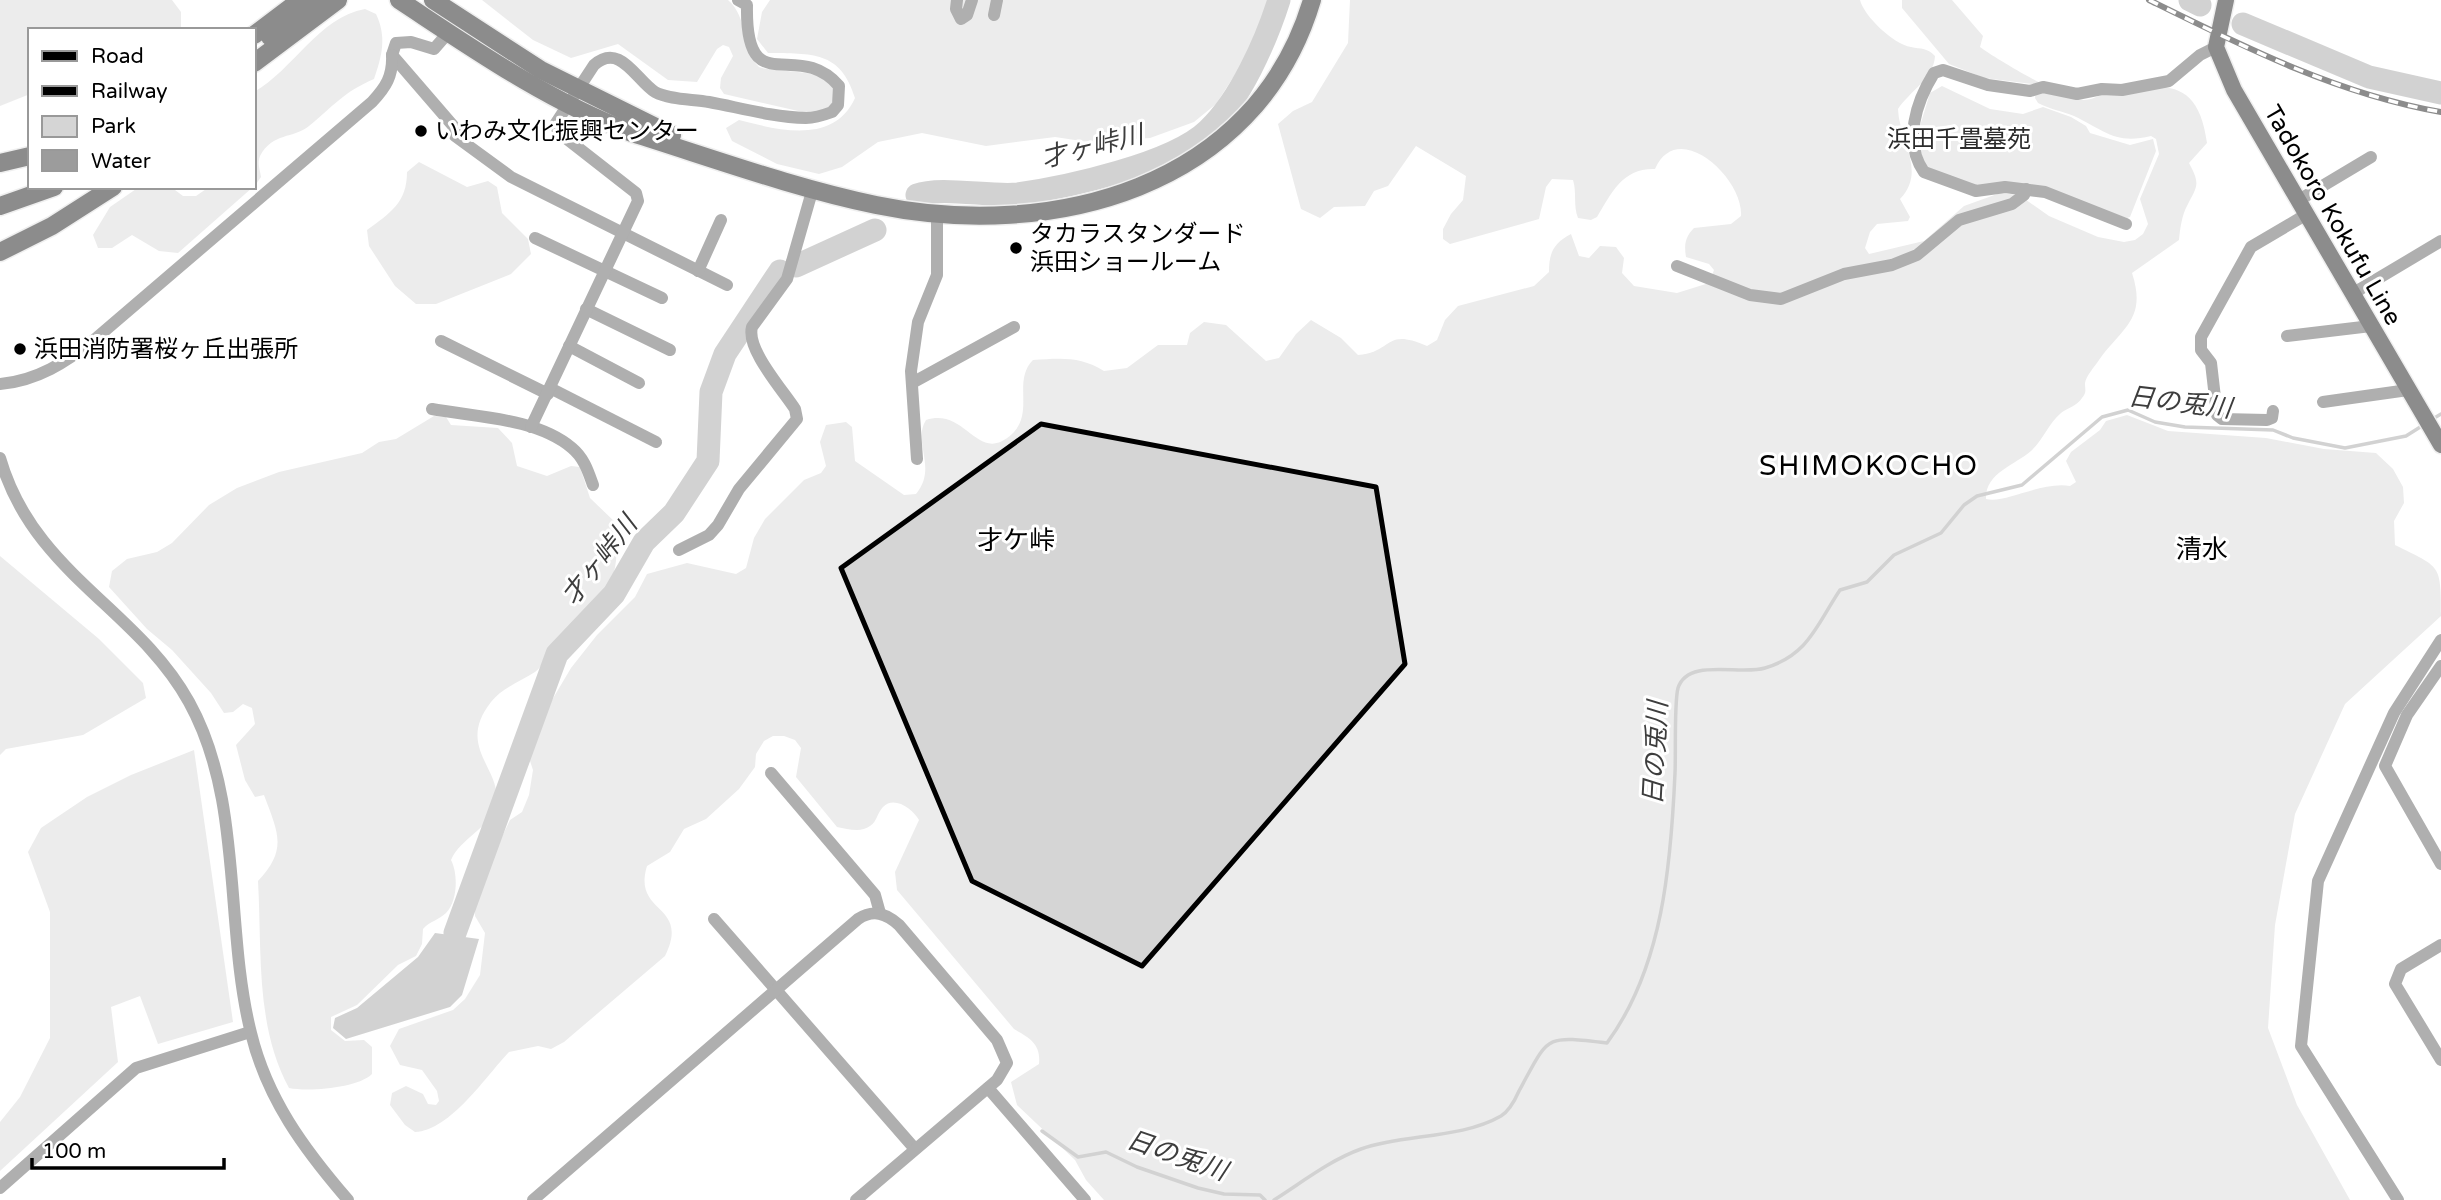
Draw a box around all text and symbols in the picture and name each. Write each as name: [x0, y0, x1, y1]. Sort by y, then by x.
legend: [28, 28, 256, 189]
text: Road: [91, 44, 144, 69]
text: Railway: [91, 79, 168, 104]
street label: Tadokoro Kokufu Line: [2258, 100, 2407, 331]
text: Park: [91, 114, 136, 139]
place label: いわみ文化振興センター: [435, 117, 699, 146]
water label: 才ヶ峠川: [1038, 118, 1149, 174]
marker: いわみ文化振興センター: [413, 123, 429, 139]
park label: 浜田千畳墓苑: [1887, 125, 2031, 154]
text: Water: [91, 149, 151, 174]
place label: タカラスタンダード 浜田ショールーム: [1030, 220, 1246, 277]
marker: タカラスタンダード 浜田ショールーム: [1008, 240, 1024, 256]
place label: 浜田消防署桜ヶ丘出張所: [34, 335, 298, 364]
marker: 浜田消防署桜ヶ丘出張所: [12, 341, 28, 357]
water label: 日の兎川: [2126, 381, 2236, 425]
district label: SHIMOKOCHO: [1759, 449, 1979, 483]
water label: 才ヶ峠川: [555, 507, 645, 611]
district label: 才ケ峠: [977, 525, 1055, 556]
district label: 清水: [2176, 534, 2228, 565]
water label: 日の兎川: [1637, 697, 1674, 806]
water label: 日の兎川: [1123, 1124, 1234, 1188]
scale bar: [32, 1126, 224, 1170]
text: 100 m: [42, 1139, 106, 1164]

